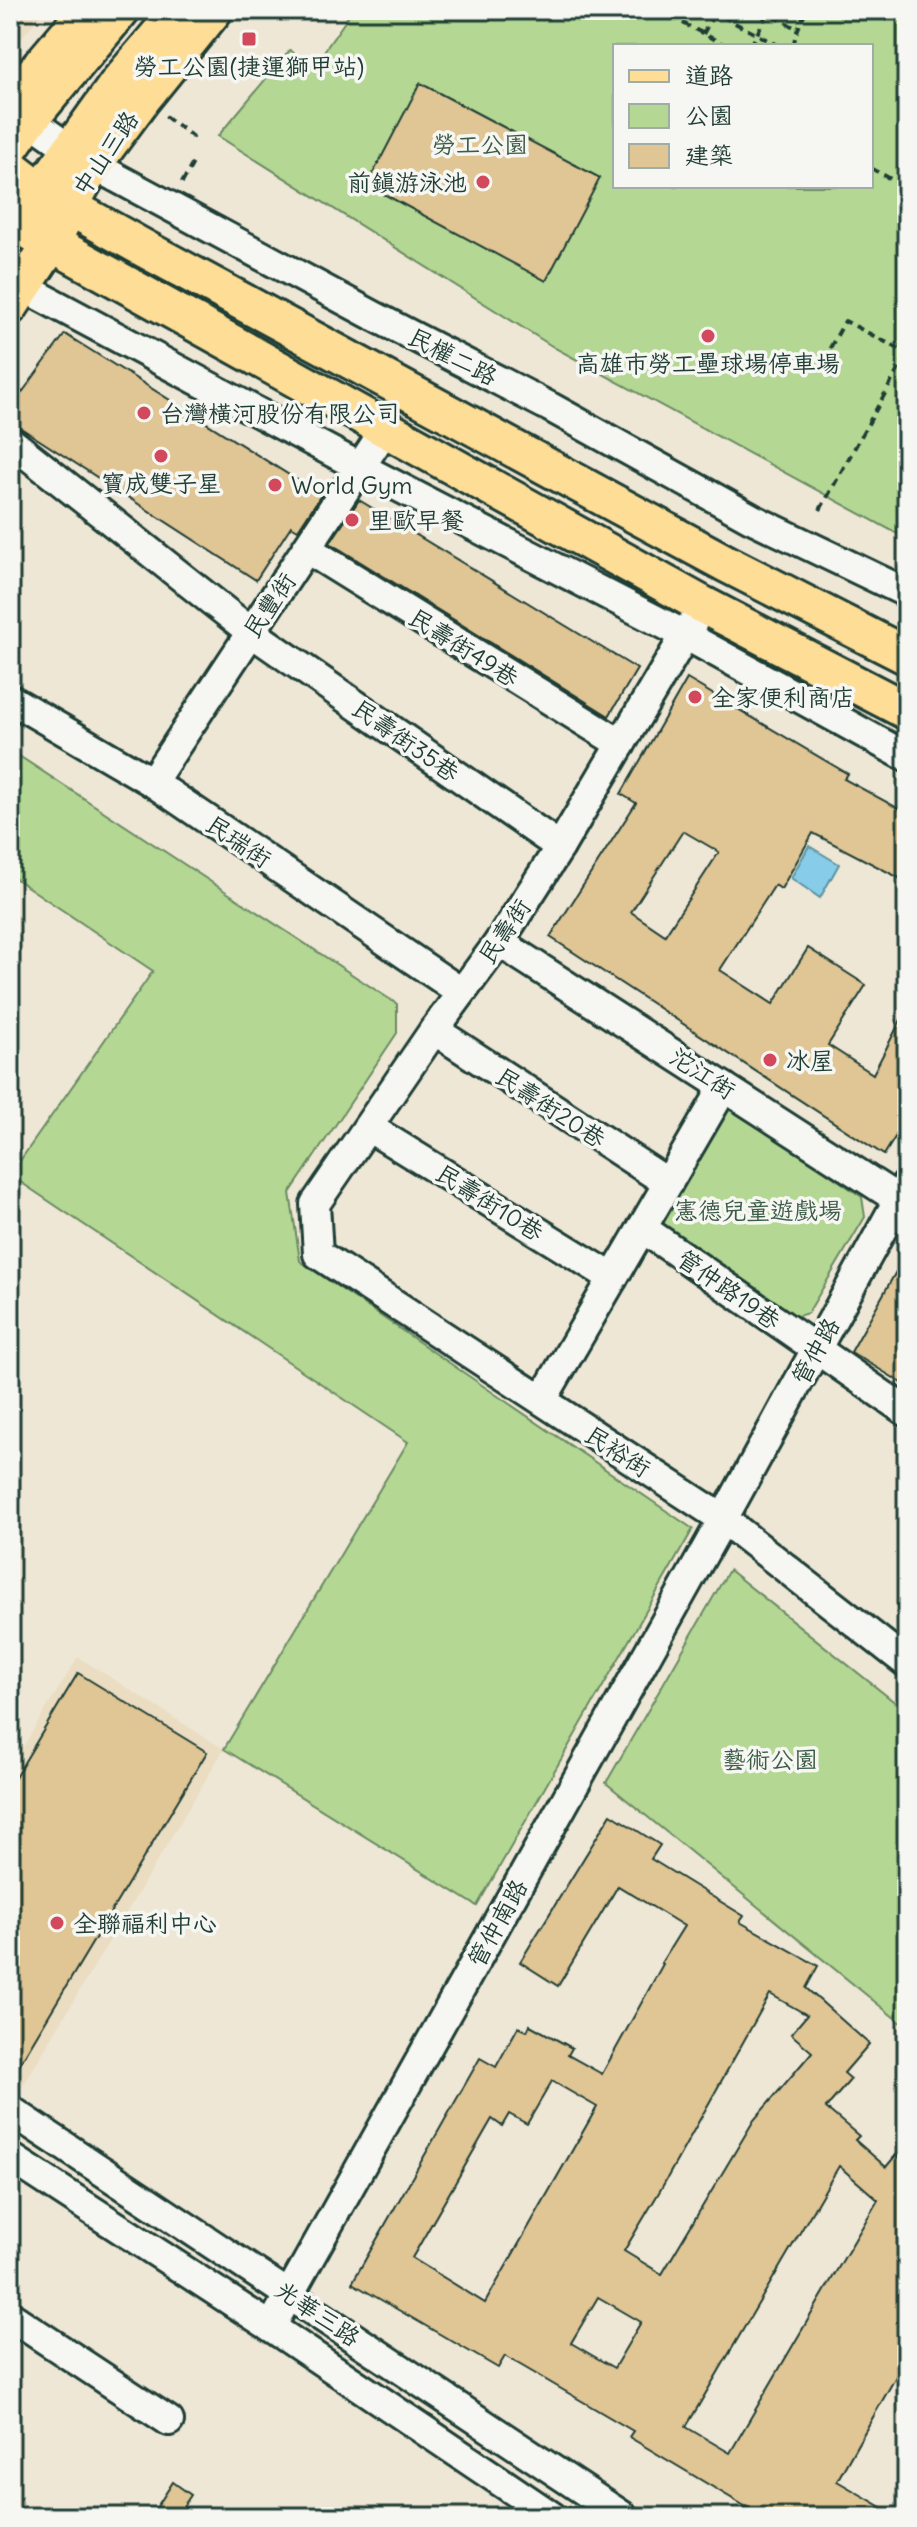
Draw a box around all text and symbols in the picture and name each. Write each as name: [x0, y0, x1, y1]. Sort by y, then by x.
marker: 勞工公園(捷運獅甲站): [240, 30, 258, 48]
legend: [613, 44, 873, 188]
place label: 勞工公園(捷運獅甲站): [134, 51, 364, 81]
text: 道路: [685, 60, 733, 90]
text: 公園: [685, 100, 733, 130]
street label: 中山三路: [66, 105, 144, 201]
park label: 勞工公園: [432, 129, 528, 159]
text: 建築: [685, 140, 733, 170]
place label: 前鎮游泳池: [347, 167, 467, 197]
marker: 前鎮游泳池: [474, 173, 492, 191]
street label: 民權二路: [403, 321, 503, 391]
marker: 高雄市勞工壘球場停車場: [699, 327, 717, 345]
place label: 高雄市勞工壘球場停車場: [576, 348, 840, 378]
place label: 台灣橫河股份有限公司: [160, 398, 400, 428]
marker: 台灣橫河股份有限公司: [135, 404, 153, 422]
marker: 寶成雙子星: [152, 447, 170, 465]
place label: 寶成雙子星: [101, 468, 221, 498]
place label: World Gym: [291, 470, 412, 500]
marker: World Gym: [266, 476, 284, 494]
place label: 里歐早餐: [368, 505, 464, 535]
marker: 里歐早餐: [343, 511, 361, 529]
street label: 民豐街: [236, 567, 302, 643]
street label: 民壽街49巷: [404, 602, 524, 692]
place label: 全家便利商店: [711, 682, 855, 712]
marker: 全家便利商店: [686, 688, 704, 706]
street label: 民壽街35巷: [347, 692, 465, 788]
street label: 民瑞街: [201, 808, 277, 874]
street label: 民壽街: [471, 893, 537, 969]
street label: 沱江街: [665, 1041, 741, 1105]
place label: 冰屋: [786, 1045, 834, 1075]
marker: 冰屋: [761, 1051, 779, 1069]
street label: 民壽街20巷: [490, 1060, 612, 1154]
street label: 民壽街10巷: [431, 1157, 549, 1247]
park label: 憲德兒童遊戲場: [674, 1195, 842, 1225]
street label: 管仲路19巷: [672, 1242, 786, 1336]
street label: 管仲路: [784, 1312, 846, 1390]
street label: 民裕街: [580, 1419, 656, 1483]
park label: 藝術公園: [722, 1744, 818, 1774]
street label: 管仲南路: [461, 1874, 533, 1972]
place label: 全聯福利中心: [73, 1908, 217, 1938]
marker: 全聯福利中心: [48, 1914, 66, 1932]
street label: 光華三路: [270, 2274, 366, 2352]

